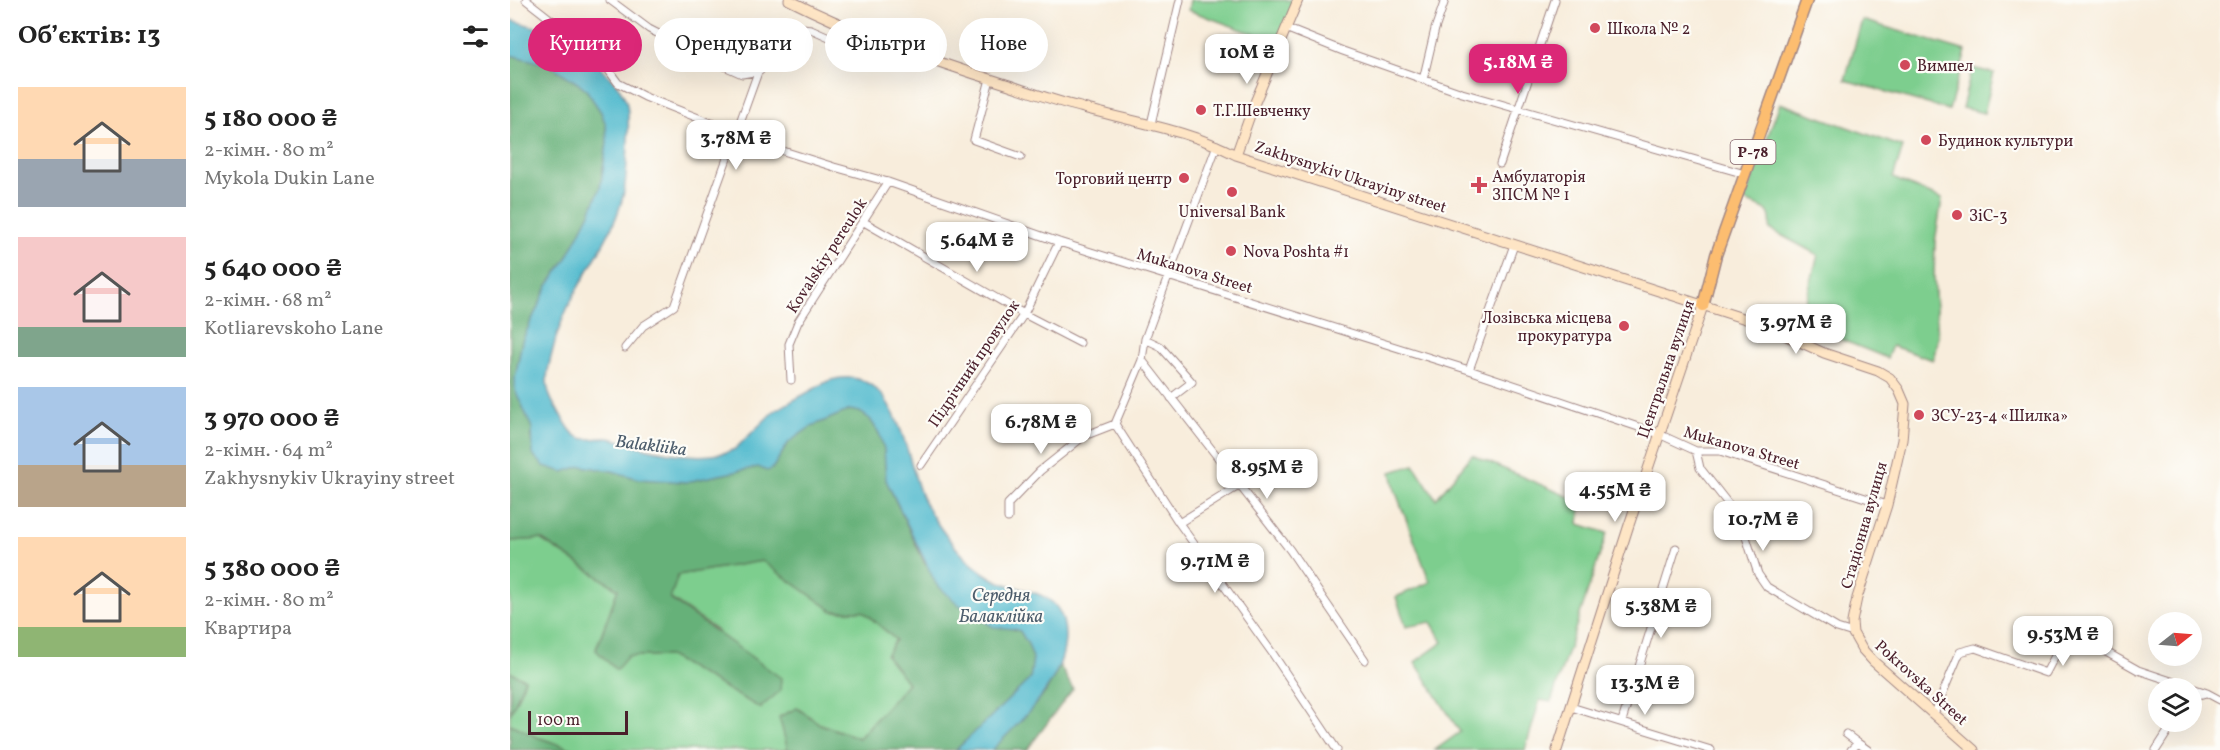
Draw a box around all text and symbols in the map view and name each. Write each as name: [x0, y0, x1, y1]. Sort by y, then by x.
text: Об’єктів: 13: [18, 18, 160, 54]
chip: Купити: [528, 18, 642, 72]
chip: Орендувати: [654, 18, 813, 72]
chip: Фільтри: [825, 18, 947, 72]
chip: Нове: [959, 18, 1048, 72]
place label: Школа № 2: [1607, 19, 1690, 41]
icon: filters: [459, 20, 492, 53]
marker: Школа № 2: [1588, 21, 1602, 35]
pin: 10M ₴: [1205, 34, 1289, 85]
text: 10M ₴: [1219, 39, 1275, 67]
pin: 5.18M ₴: [1463, 44, 1573, 95]
text: 5.18M ₴: [1483, 49, 1553, 77]
place label: Вимпел: [1917, 56, 1974, 78]
marker: Вимпел: [1898, 58, 1912, 72]
text: 5 180 000 ₴: [204, 101, 338, 137]
place label: Т.Г.Шевченку: [1213, 101, 1311, 123]
marker: Т.Г.Шевченку: [1194, 103, 1208, 117]
icon: home: [66, 111, 138, 183]
pin: 3.78M ₴: [681, 120, 791, 171]
text: 3.78M ₴: [700, 125, 772, 153]
place label: Будинок культури: [1938, 131, 2073, 153]
marker: Будинок культури: [1919, 133, 1933, 147]
street label: Zakhysnykiv Ukrayiny street: [1251, 136, 1450, 220]
text: 2-кімн. · 80 m²: [204, 137, 334, 165]
road number: Р-78: [1730, 140, 1776, 164]
text: Mykola Dukin Lane: [204, 165, 375, 193]
place label: Амбулаторія ЗПСМ № 1: [1492, 167, 1586, 207]
place label: Торговий центр: [1056, 169, 1172, 191]
marker: Торговий центр: [1177, 171, 1191, 185]
marker: Амбулаторія ЗПСМ № 1: [1470, 176, 1488, 194]
marker: Universal Bank: [1225, 185, 1239, 199]
street label: Kovalskiy pereulok: [782, 194, 873, 318]
place label: Universal Bank: [1179, 202, 1286, 224]
place label: ЗіС-3: [1969, 206, 2007, 228]
marker: ЗіС-3: [1950, 208, 1964, 222]
pin: 5.64M ₴: [922, 222, 1032, 273]
text: 5.64M ₴: [940, 227, 1014, 255]
place label: Nova Poshta #1: [1243, 242, 1349, 264]
street label: Mukanova Street: [1134, 244, 1255, 300]
marker: Nova Poshta #1: [1224, 244, 1238, 258]
text: 5 640 000 ₴: [204, 251, 342, 287]
icon: home: [66, 261, 138, 333]
text: 2-кімн. · 68 m²: [204, 287, 332, 315]
street label: Підрічний провулок: [924, 296, 1026, 432]
street label: Центральна вулиця: [1633, 298, 1701, 442]
pin: 3.97M ₴: [1741, 304, 1851, 355]
place label: Лозівська місцева прокуратура: [1482, 308, 1612, 348]
text: 3.97M ₴: [1760, 309, 1832, 337]
text: Kotliarevskoho Lane: [204, 315, 383, 343]
marker: Лозівська місцева прокуратура: [1617, 319, 1631, 333]
text: 3 970 000 ₴: [204, 401, 340, 437]
pin: 6.78M ₴: [986, 404, 1096, 455]
place label: ЗСУ-23-4 «Шилка»: [1931, 406, 2068, 428]
marker: ЗСУ-23-4 «Шилка»: [1912, 408, 1926, 422]
text: 6.78M ₴: [1005, 409, 1077, 437]
icon: home: [66, 411, 138, 483]
street label: Mukanova Street: [1681, 422, 1802, 476]
water label: Balakliika: [614, 430, 688, 463]
text: 2-кімн. · 64 m²: [204, 437, 333, 465]
pin: 8.95M ₴: [1212, 449, 1322, 500]
text: 8.95M ₴: [1231, 454, 1303, 482]
street label: Стадіонна вулиця: [1836, 459, 1894, 592]
text: Zakhysnykiv Ukrayiny street: [204, 465, 455, 493]
pin: 4.55M ₴: [1560, 472, 1670, 523]
text: 4.55M ₴: [1579, 477, 1651, 505]
pin: 10.7M ₴: [1708, 501, 1818, 552]
text: 10.7M ₴: [1728, 506, 1798, 534]
pin: 9.71M ₴: [1160, 543, 1270, 594]
text: 9.71M ₴: [1180, 548, 1250, 576]
text: 5 380 000 ₴: [204, 551, 340, 587]
icon: home: [66, 561, 138, 633]
water label: Середня Балаклійка: [959, 584, 1043, 630]
text: 2-кімн. · 80 m²: [204, 587, 334, 615]
pin: 5.38M ₴: [1606, 588, 1716, 639]
text: 5.38M ₴: [1625, 593, 1697, 621]
north arrow: [2148, 612, 2202, 666]
map controls: [2148, 612, 2202, 732]
text: Квартира: [204, 615, 292, 643]
pin: 9.53M ₴: [2008, 616, 2118, 667]
text: 9.53M ₴: [2027, 621, 2099, 649]
street label: Pokrovska Street: [1869, 636, 1972, 731]
pin: 13.3M ₴: [1590, 665, 1700, 716]
text: 13.3M ₴: [1610, 670, 1680, 698]
button: layers: [2148, 678, 2202, 732]
scale bar: [528, 708, 628, 736]
text: 100 m: [537, 710, 580, 732]

